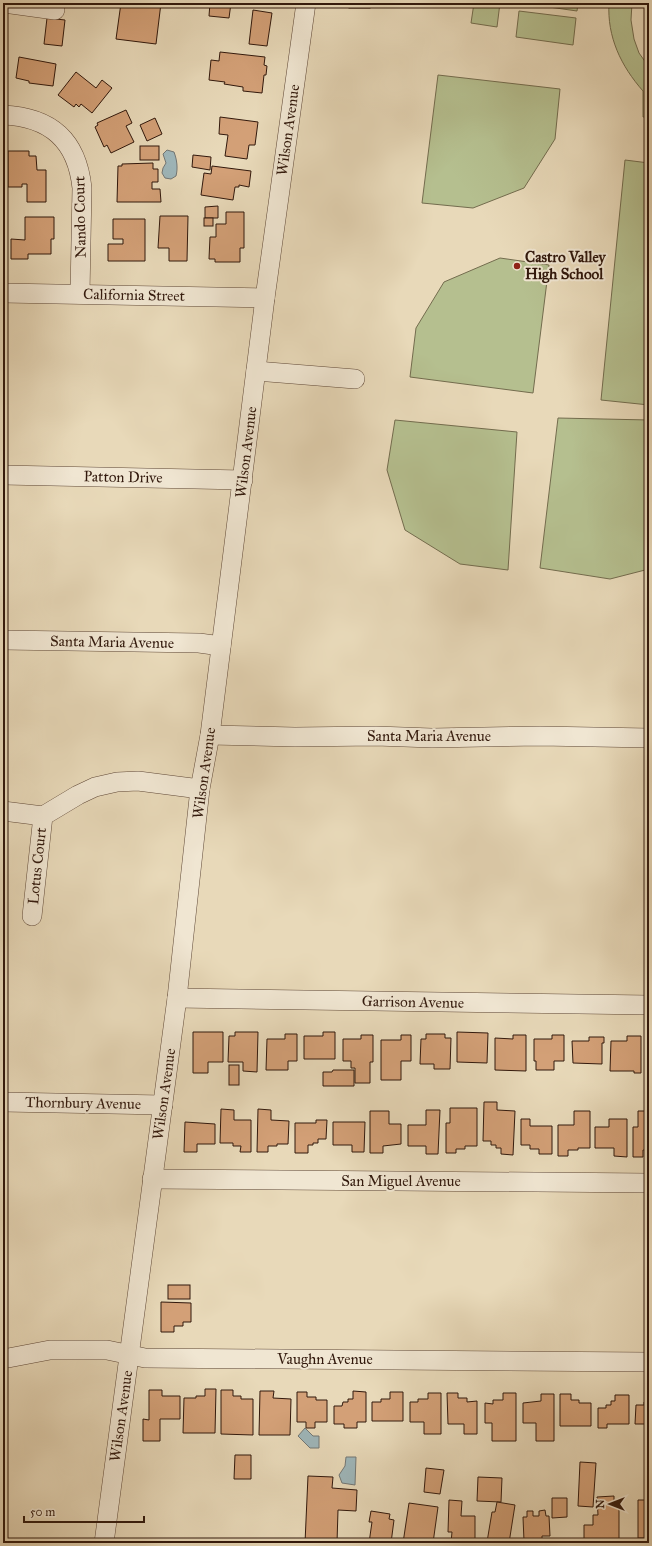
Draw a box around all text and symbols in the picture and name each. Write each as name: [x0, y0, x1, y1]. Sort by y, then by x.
street label: Wilson Avenue: [273, 83, 303, 177]
street label: Nando Court: [70, 175, 90, 258]
place label: Castro Valley High School: [525, 248, 607, 284]
marker: Castro Valley High School: [512, 261, 522, 271]
street label: California Street: [83, 285, 186, 305]
street label: Wilson Avenue: [231, 405, 261, 499]
street label: Patton Drive: [83, 467, 163, 487]
street label: Santa Maria Avenue: [50, 632, 174, 652]
street label: Wilson Avenue: [189, 726, 219, 820]
street label: Santa Maria Avenue: [367, 727, 491, 745]
street label: Lotus Court: [24, 826, 50, 906]
street label: Garrison Avenue: [362, 992, 464, 1012]
street label: Wilson Avenue: [149, 1047, 179, 1141]
street label: Thornbury Avenue: [25, 1093, 141, 1113]
street label: San Miguel Avenue: [341, 1172, 461, 1190]
street label: Vaughn Avenue: [276, 1350, 373, 1368]
street label: Wilson Avenue: [106, 1369, 136, 1463]
north arrow: [590, 1484, 630, 1524]
scale bar: [24, 1498, 144, 1524]
text: N: [594, 1499, 607, 1509]
text: 50 m: [30, 1505, 55, 1519]

